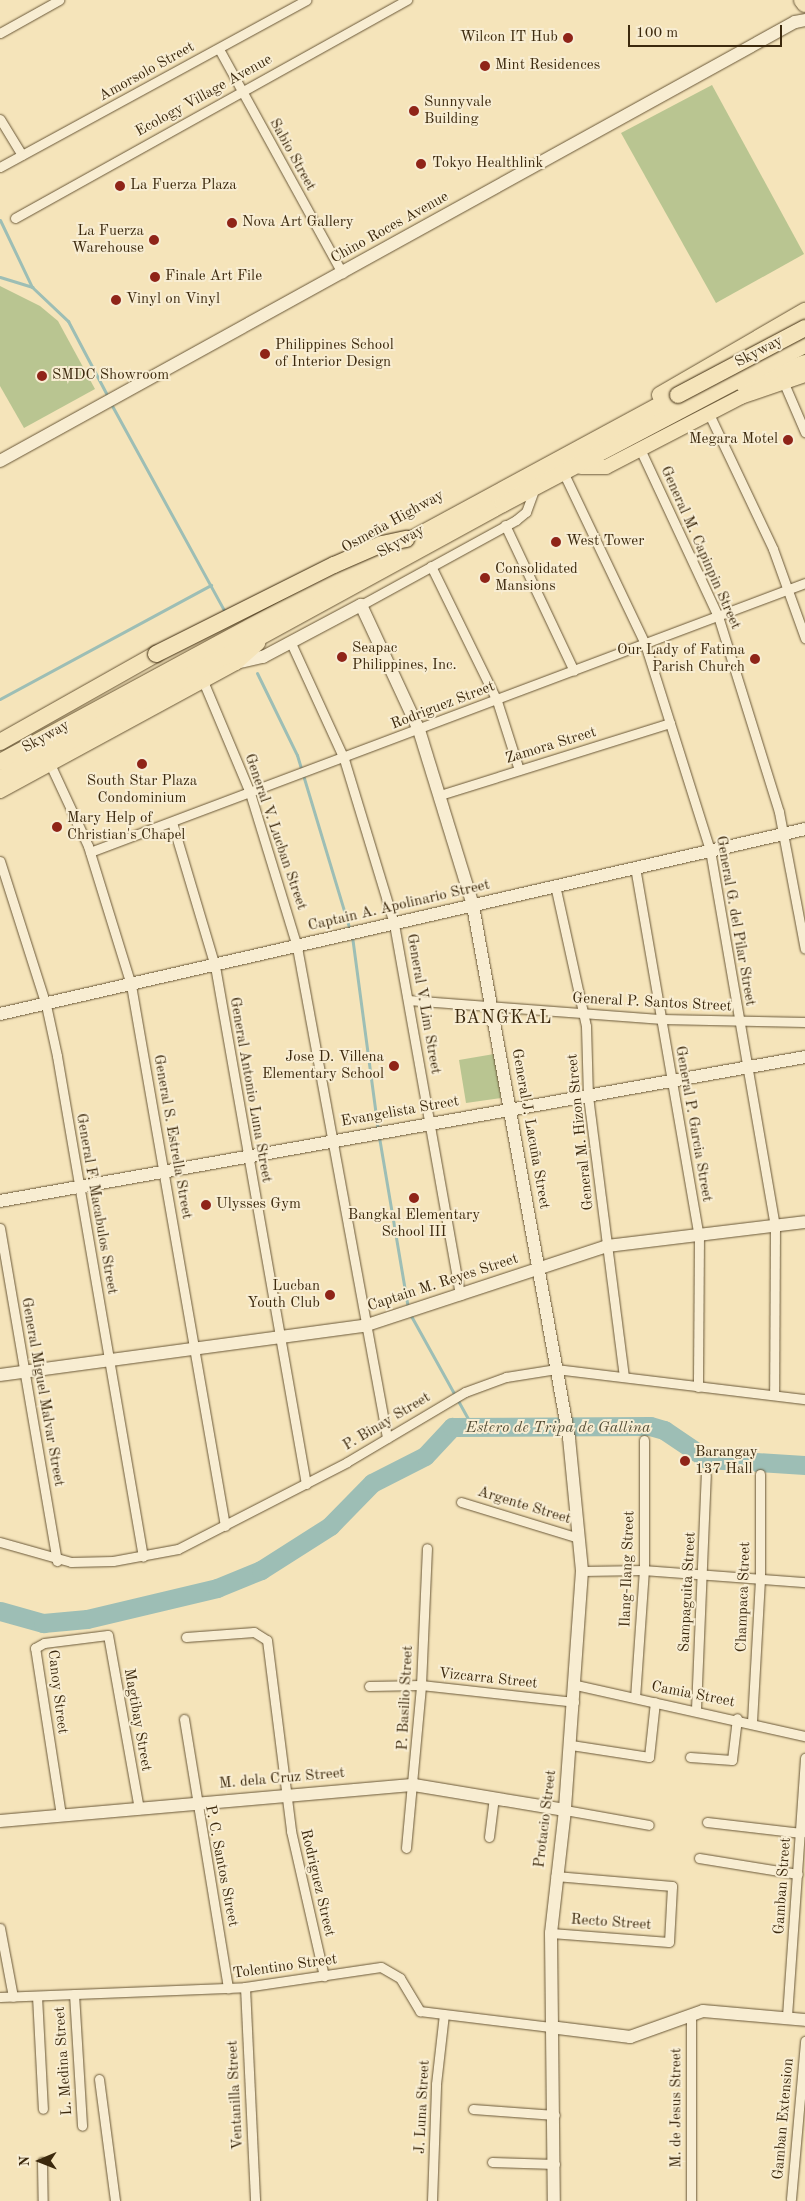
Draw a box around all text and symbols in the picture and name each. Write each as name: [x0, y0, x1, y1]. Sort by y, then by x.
scale bar: [630, 15, 784, 47]
text: 100 m: [636, 26, 678, 41]
place label: Wilcon IT Hub: [460, 29, 558, 47]
marker: Wilcon IT Hub: [562, 32, 574, 44]
street label: Amorsolo Street: [96, 38, 198, 106]
street label: Ecology Village Avenue: [133, 51, 275, 141]
place label: Mint Residences: [495, 57, 600, 75]
marker: Mint Residences: [479, 60, 491, 72]
place label: Sunnyvale Building: [424, 93, 491, 128]
marker: Sunnyvale Building: [408, 105, 420, 117]
street label: Sabio Street: [265, 116, 319, 194]
place label: Tokyo Healthlink: [432, 155, 543, 173]
marker: Tokyo Healthlink: [414, 157, 428, 171]
place label: La Fuerza Plaza: [130, 177, 237, 195]
marker: La Fuerza Plaza: [114, 180, 126, 192]
street label: Chino Roces Avenue: [328, 188, 452, 268]
place label: Nova Art Gallery: [242, 214, 354, 232]
marker: Nova Art Gallery: [226, 217, 238, 229]
place label: La Fuerza Warehouse: [72, 222, 144, 257]
marker: La Fuerza Warehouse: [148, 234, 160, 246]
place label: Finale Art File: [165, 268, 262, 286]
marker: Finale Art File: [149, 271, 161, 283]
place label: Vinyl on Vinyl: [126, 291, 220, 309]
marker: Vinyl on Vinyl: [110, 294, 122, 306]
street label: Skyway: [732, 332, 786, 372]
place label: Philippines School of Interior Design: [275, 336, 394, 371]
marker: Philippines School of Interior Design: [259, 348, 271, 360]
place label: SMDC Showroom: [52, 367, 169, 385]
marker: SMDC Showroom: [36, 370, 48, 382]
place label: Megara Motel: [689, 431, 778, 449]
marker: Megara Motel: [782, 434, 794, 446]
street label: General M. Capinpin Street: [656, 464, 744, 632]
street label: Osmeña Highway: [339, 487, 447, 557]
street label: Skyway: [374, 522, 428, 562]
place label: West Tower: [566, 533, 644, 551]
marker: West Tower: [550, 536, 562, 548]
place label: Consolidated Mansions: [495, 560, 578, 595]
marker: Consolidated Mansions: [479, 572, 491, 584]
place label: Seapac Philippines, Inc.: [352, 639, 457, 674]
place label: Our Lady of Fatima Parish Church: [617, 641, 745, 676]
marker: Seapac Philippines, Inc.: [336, 651, 348, 663]
marker: Our Lady of Fatima Parish Church: [749, 653, 761, 665]
street label: Rodriguez Street: [389, 678, 497, 734]
street label: Skyway: [19, 717, 73, 757]
street label: Zamora Street: [503, 724, 599, 768]
street label: General V. Lucban Street: [240, 752, 310, 912]
marker: South Star Plaza Condominium: [136, 758, 148, 770]
place label: South Star Plaza Condominium: [87, 772, 197, 807]
place label: Mary Help of Christian's Chapel: [67, 809, 185, 844]
marker: Mary Help of Christian's Chapel: [51, 821, 63, 833]
street label: General G. del Pilar Street: [711, 834, 759, 1008]
street label: Captain A. Apolinario Street: [306, 876, 492, 936]
street label: General V. Lim Street: [402, 932, 444, 1076]
street label: General P. Santos Street: [572, 990, 732, 1016]
street label: General Antonio Luna Street: [225, 996, 275, 1184]
district label: BANGKAL: [453, 1007, 553, 1029]
street label: General P. Garcia Street: [670, 1045, 716, 1203]
street label: General J. Lacuña Street: [507, 1047, 553, 1211]
place label: Jose D. Villena Elementary School: [262, 1048, 384, 1083]
street label: General S. Estrella Street: [149, 1053, 195, 1221]
street label: General M. Hizon Street: [564, 1053, 598, 1211]
marker: Jose D. Villena Elementary School: [388, 1060, 400, 1072]
street label: Evangelista Street: [340, 1093, 460, 1131]
street label: General F. Macabulos Street: [71, 1112, 121, 1296]
marker: Bangkal Elementary School III: [408, 1192, 420, 1204]
place label: Ulysses Gym: [216, 1196, 301, 1214]
marker: Ulysses Gym: [200, 1199, 212, 1211]
place label: Bangkal Elementary School III: [348, 1206, 480, 1241]
street label: Captain M. Reyes Street: [365, 1250, 521, 1316]
place label: Lucban Youth Club: [247, 1277, 320, 1312]
marker: Lucban Youth Club: [324, 1289, 336, 1301]
street label: General Miguel Malvar Street: [17, 1296, 67, 1488]
street label: P. Binay Street: [340, 1389, 434, 1455]
water label: Estero de Tripa de Gallina: [465, 1418, 651, 1438]
place label: Barangay 137 Hall: [695, 1443, 758, 1478]
marker: Barangay 137 Hall: [679, 1455, 691, 1467]
street label: Argente Street: [475, 1483, 573, 1529]
street label: Ilang-Ilang Street: [617, 1510, 639, 1628]
street label: Sampaguita Street: [676, 1531, 700, 1653]
street label: Champaca Street: [733, 1541, 755, 1653]
street label: P. Basilio Street: [394, 1645, 418, 1751]
street label: Canoy Street: [43, 1649, 71, 1735]
street label: Vizcarra Street: [438, 1665, 538, 1693]
street label: Magtibay Street: [119, 1667, 155, 1773]
street label: Camia Street: [650, 1678, 736, 1712]
street label: M. dela Cruz Street: [218, 1765, 346, 1793]
street label: Protacio Street: [531, 1769, 561, 1869]
street label: P. C. Santos Street: [200, 1804, 242, 1928]
street label: Rodriguez Street: [296, 1827, 338, 1939]
street label: Gamban Street: [771, 1837, 795, 1935]
street label: Recto Street: [570, 1911, 652, 1935]
street label: Tolentino Street: [232, 1951, 338, 1983]
street label: L. Medina Street: [51, 2006, 77, 2116]
street label: Ventanilla Street: [224, 2040, 248, 2150]
street label: M. de Jesus Street: [668, 2048, 686, 2168]
street label: Gamban Extension: [770, 2057, 798, 2181]
street label: J. Luna Street: [412, 2060, 434, 2154]
north arrow: [15, 2136, 65, 2186]
text: N: [18, 2156, 32, 2167]

